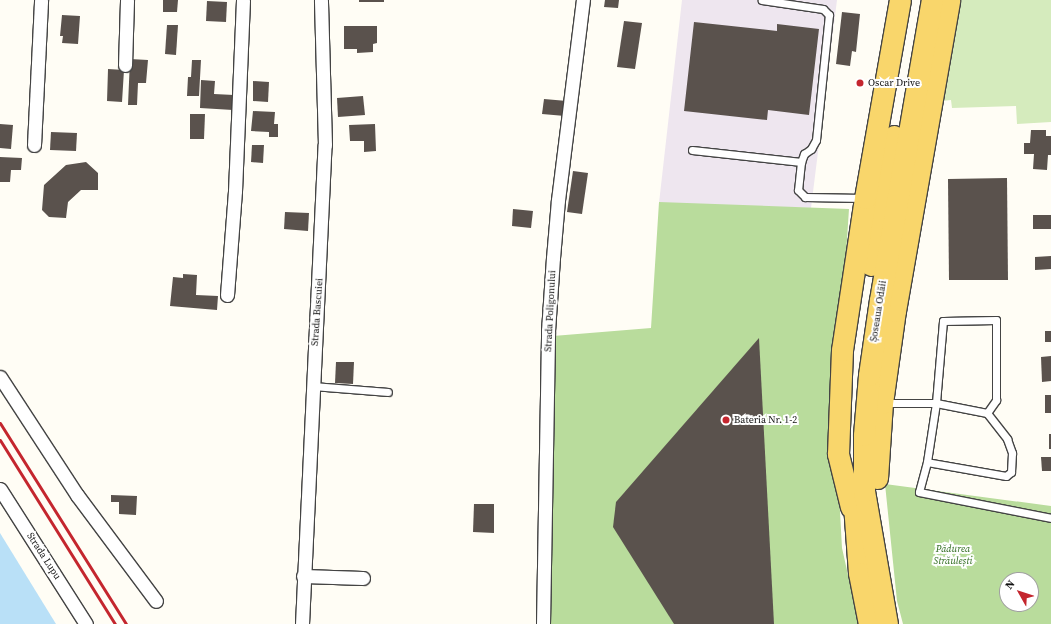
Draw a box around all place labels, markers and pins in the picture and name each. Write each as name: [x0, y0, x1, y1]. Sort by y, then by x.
place label: Oscar Drive: [868, 77, 920, 89]
marker: Oscar Drive: [855, 78, 865, 88]
place label: Bateria Nr. 1-2: [734, 414, 797, 426]
marker: Bateria Nr. 1-2: [721, 415, 731, 425]

